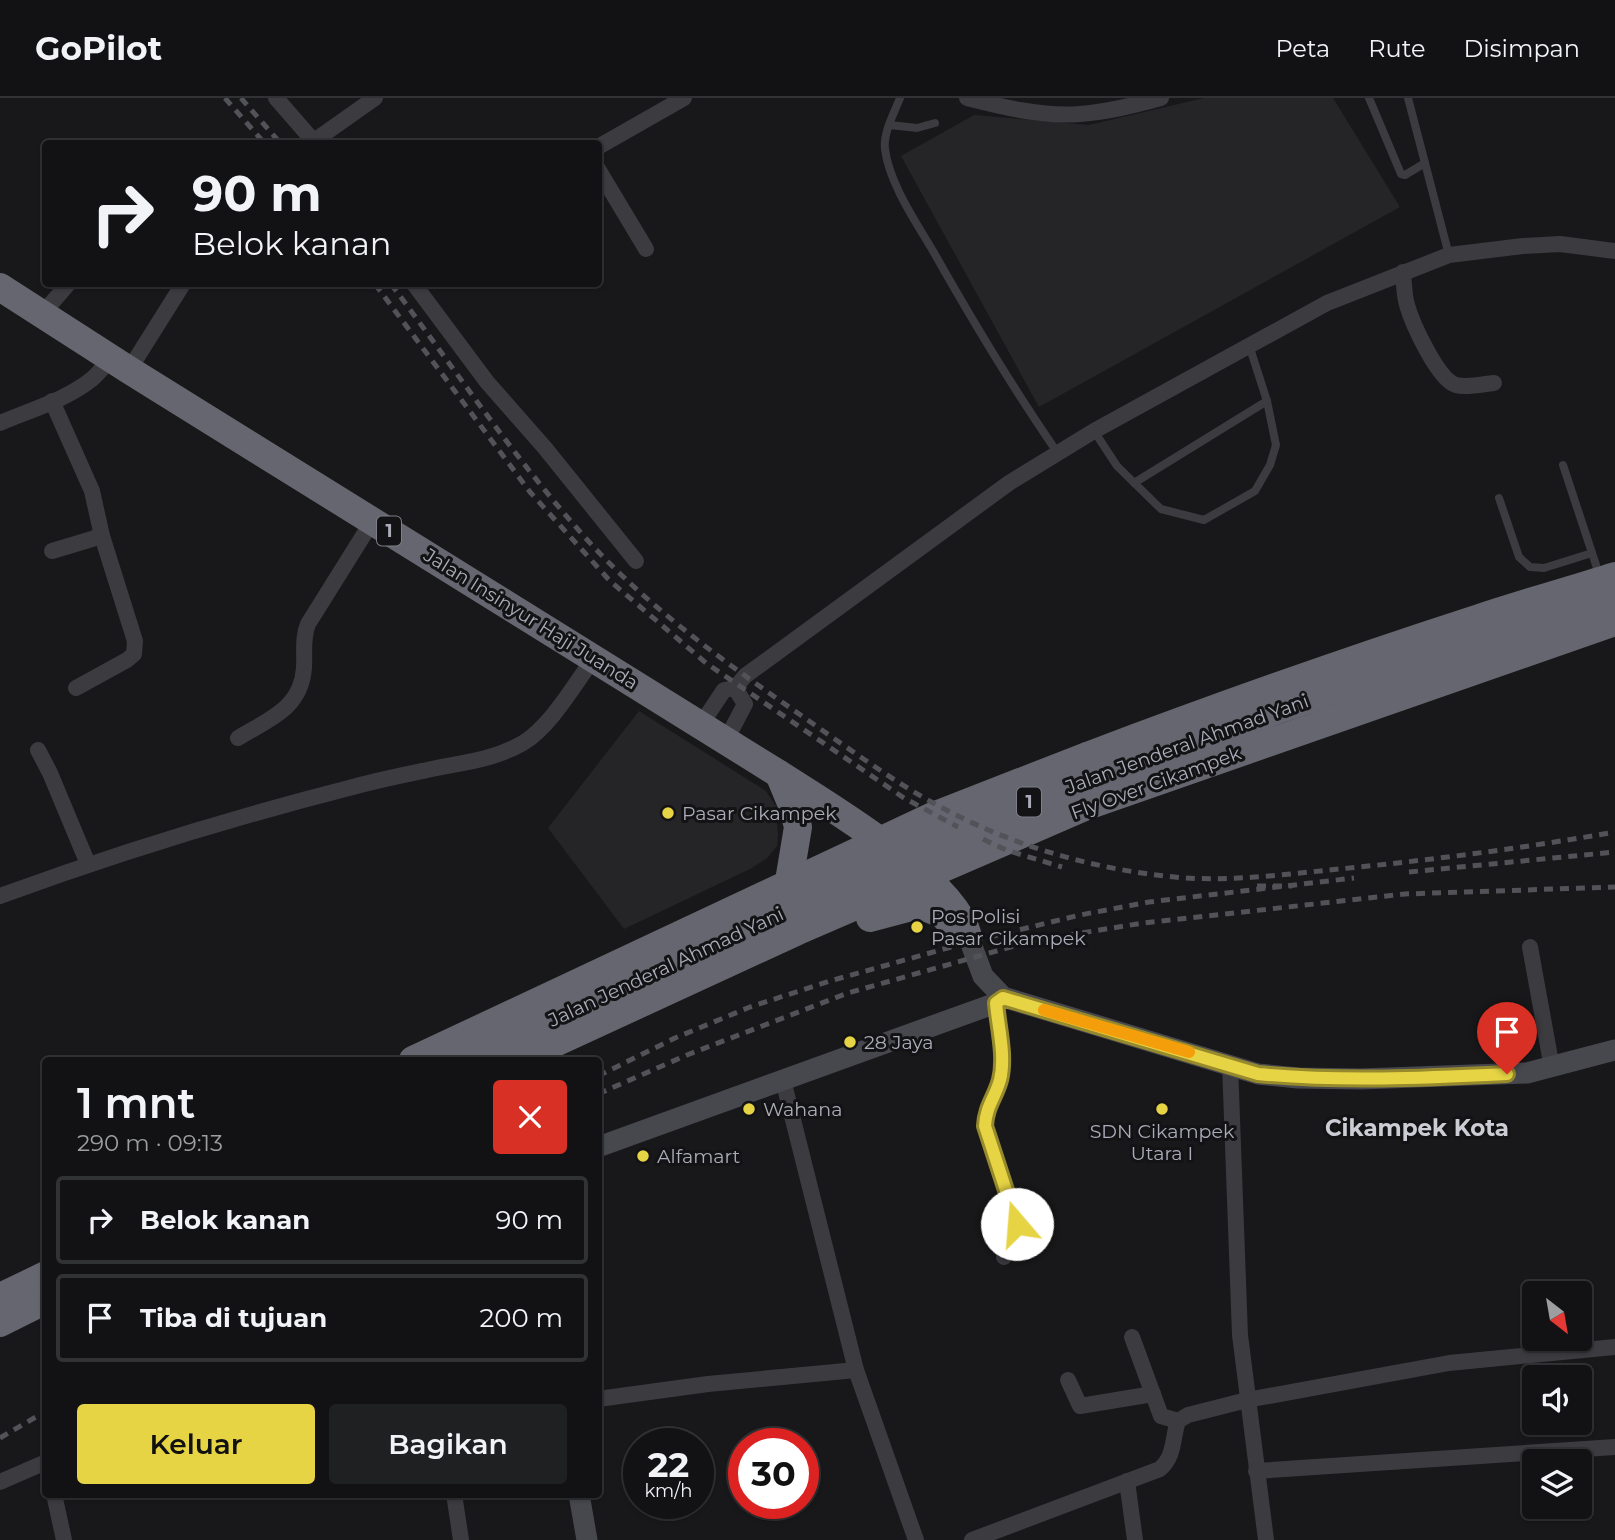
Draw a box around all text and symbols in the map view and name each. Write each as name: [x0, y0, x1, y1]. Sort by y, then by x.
text: GoPilot: [35, 28, 162, 68]
text: Peta: [1275, 34, 1330, 63]
text: Rute: [1368, 34, 1426, 63]
text: Disimpan: [1464, 34, 1580, 63]
text: 90 m: [192, 164, 322, 223]
icon: right: [77, 168, 168, 259]
text: Belok kanan: [192, 224, 392, 263]
road number: 1: [377, 516, 401, 545]
street label: Jalan Insinyur Haji Juanda: [419, 543, 642, 695]
street label: Jalan Jenderal Ahmad Yani: [1061, 689, 1312, 799]
street label: Fly Over Cikampek: [1068, 741, 1245, 824]
road number: 1: [1017, 788, 1041, 816]
place label: Pasar Cikampek: [682, 802, 837, 825]
marker: Pasar Cikampek: [660, 805, 676, 821]
street label: Jalan Jenderal Ahmad Yani: [544, 902, 787, 1032]
place label: Pos Polisi Pasar Cikampek: [931, 905, 1086, 950]
marker: Pos Polisi Pasar Cikampek: [909, 919, 925, 935]
pin: [1477, 1002, 1537, 1074]
icon: arrive: [1488, 1013, 1526, 1051]
place label: 28 Jaya: [864, 1031, 933, 1054]
marker: 28 Jaya: [842, 1034, 858, 1050]
text: 1 mnt: [77, 1077, 195, 1129]
button: close: [493, 1080, 567, 1154]
place label: Wahana: [763, 1098, 842, 1121]
marker: Wahana: [741, 1101, 757, 1117]
marker: SDN Cikampek Utara I: [1154, 1101, 1170, 1117]
district label: Cikampek Kota: [1325, 1114, 1509, 1142]
place label: SDN Cikampek Utara I: [1090, 1120, 1235, 1165]
text: 290 m · 09:13: [77, 1129, 223, 1157]
place label: Alfamart: [657, 1145, 740, 1168]
marker: Alfamart: [635, 1148, 651, 1164]
position arrow: [980, 1187, 1054, 1261]
icon: right: [81, 1201, 119, 1239]
text: Belok kanan: [140, 1204, 310, 1236]
text: 90 m: [496, 1204, 563, 1236]
north arrow: [1522, 1281, 1592, 1351]
map controls: [1522, 1281, 1592, 1519]
icon: arrive: [81, 1299, 119, 1337]
text: Tiba di tujuan: [140, 1302, 327, 1334]
text: 200 m: [479, 1302, 563, 1334]
button: sound: [1522, 1365, 1592, 1435]
button: Keluar: [77, 1404, 315, 1484]
button: Bagikan: [329, 1404, 567, 1484]
speed limit sign: 30: [728, 1428, 819, 1519]
text: 22: [648, 1443, 689, 1486]
button: layers: [1522, 1449, 1592, 1519]
text: km/h: [644, 1480, 693, 1502]

